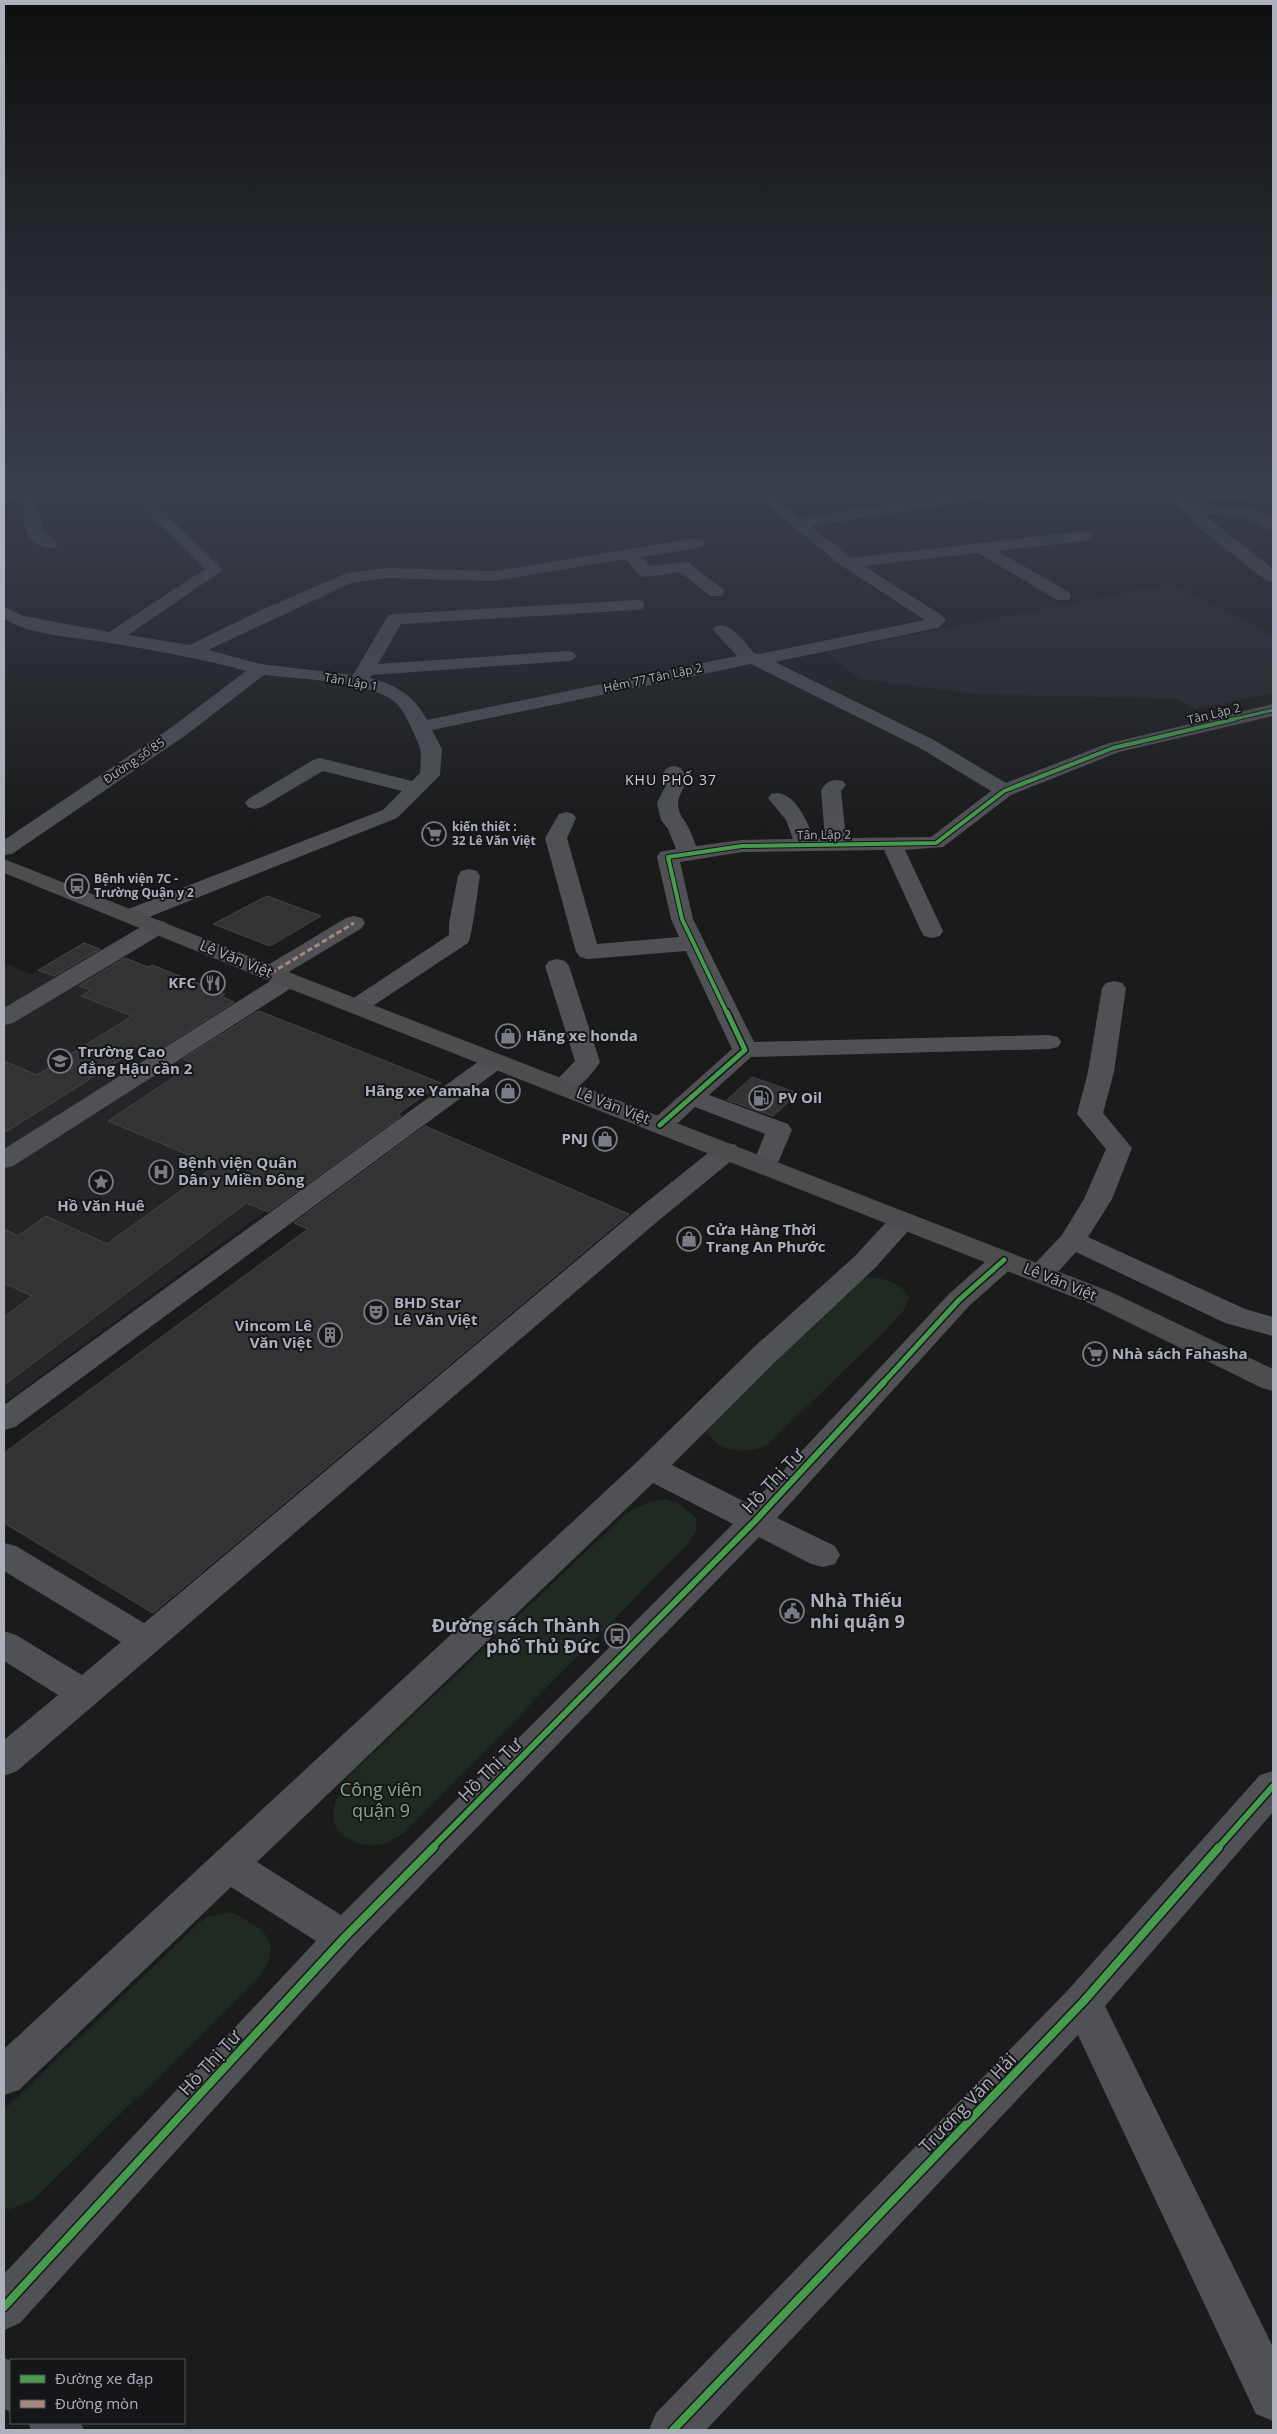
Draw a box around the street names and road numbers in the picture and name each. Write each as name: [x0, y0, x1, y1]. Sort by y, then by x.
street label: Hẻm 77 Tân Lập 2: [602, 659, 704, 696]
street label: Tân Lập 1: [323, 668, 379, 695]
street label: Tân Lập 2: [1186, 699, 1242, 728]
street label: Đường số 85: [100, 734, 168, 787]
street label: Tân Lập 2: [797, 826, 851, 843]
street label: Lê Văn Việt: [197, 934, 276, 982]
street label: Lê Văn Việt: [574, 1082, 653, 1128]
street label: Lê Văn Việt: [1021, 1257, 1100, 1305]
street label: Hồ Thị Tư: [736, 1442, 809, 1518]
street label: Hồ Thị Tư: [452, 1731, 527, 1806]
street label: Hồ Thị Tư: [173, 2024, 246, 2100]
street label: Trương Văn Hải: [914, 2047, 1021, 2157]

